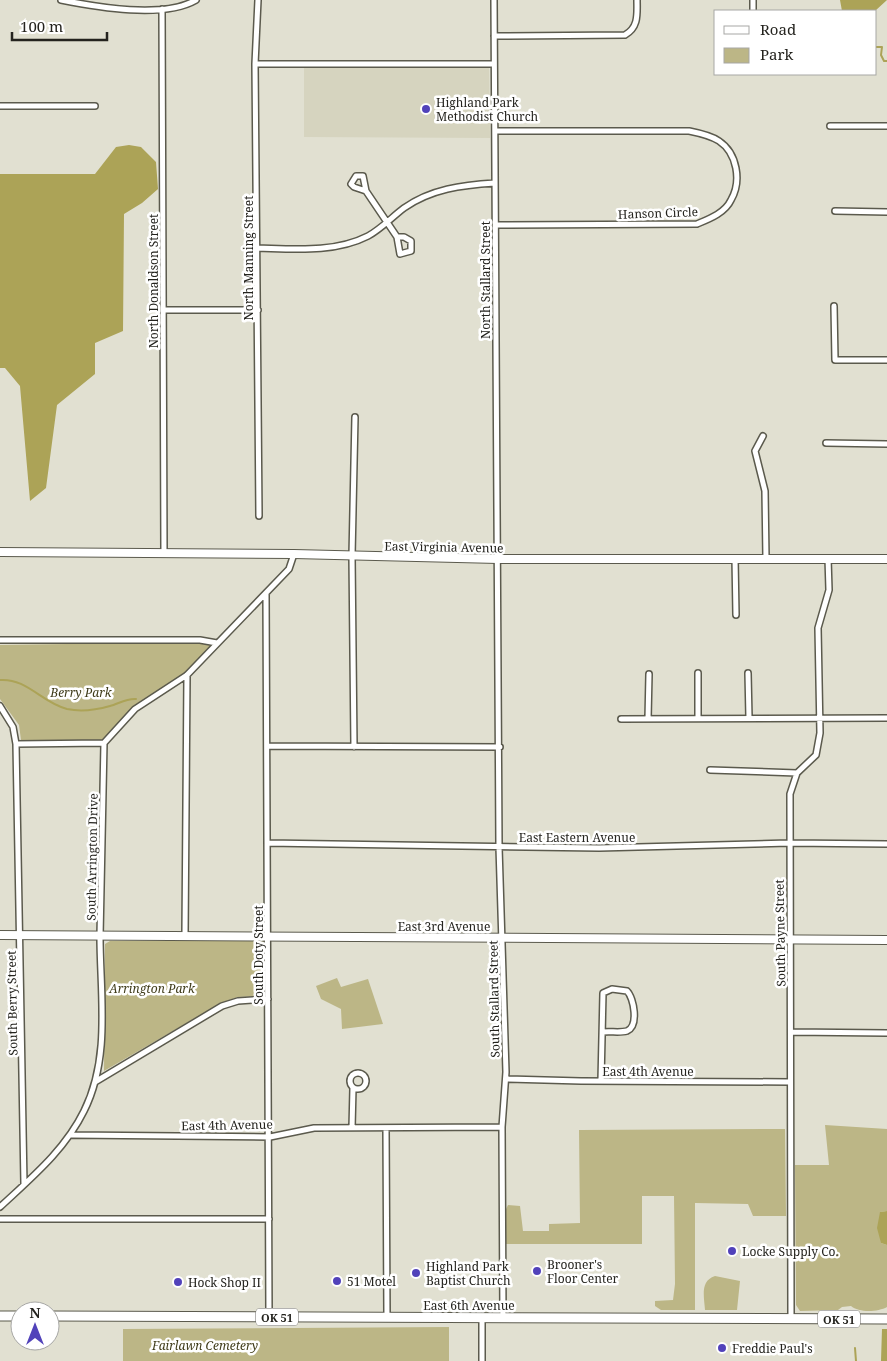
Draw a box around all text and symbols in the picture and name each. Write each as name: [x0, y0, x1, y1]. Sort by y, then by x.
scale bar: [12, 10, 108, 42]
legend: [714, 10, 877, 75]
text: 100 m: [20, 16, 63, 36]
text: Road: [760, 19, 796, 39]
text: Park: [760, 44, 794, 64]
place label: Highland Park Methodist Church: [436, 94, 539, 125]
marker: Highland Park Methodist Church: [420, 103, 432, 115]
street label: North Manning Street: [240, 196, 257, 320]
street label: Hanson Circle: [618, 203, 698, 223]
street label: North Donaldson Street: [145, 214, 162, 348]
street label: North Stallard Street: [477, 221, 494, 339]
street label: East Virginia Avenue: [384, 537, 504, 557]
park label: Berry Park: [49, 684, 113, 701]
street label: South Arrington Drive: [82, 793, 102, 921]
street label: East Eastern Avenue: [519, 829, 635, 846]
street label: South Payne Street: [771, 879, 789, 987]
street label: South Doty Street: [250, 905, 267, 1005]
street label: East 3rd Avenue: [398, 918, 490, 935]
street label: South Stallard Street: [484, 940, 504, 1058]
street label: South Berry Street: [3, 950, 21, 1056]
park label: Arrington Park: [108, 980, 196, 997]
street label: East 4th Avenue: [602, 1063, 694, 1080]
street label: East 4th Avenue: [181, 1116, 273, 1134]
place label: Locke Supply Co.: [742, 1243, 838, 1260]
marker: Locke Supply Co.: [726, 1245, 738, 1257]
place label: Brooner's Floor Center: [547, 1256, 619, 1287]
place label: Highland Park Baptist Church: [426, 1258, 511, 1289]
marker: Brooner's Floor Center: [531, 1265, 543, 1277]
marker: Highland Park Baptist Church: [410, 1267, 422, 1279]
place label: 51 Motel: [347, 1273, 396, 1290]
place label: Hock Shop II: [188, 1274, 261, 1291]
marker: 51 Motel: [331, 1275, 343, 1287]
marker: Hock Shop II: [172, 1276, 184, 1288]
street label: East 6th Avenue: [423, 1297, 515, 1314]
north arrow: [10, 1301, 60, 1351]
text: N: [29, 1303, 41, 1322]
road number: OK 51: [256, 1308, 298, 1325]
road number: OK 51: [818, 1310, 860, 1328]
park label: Fairlawn Cemetery: [151, 1337, 258, 1354]
place label: Freddie Paul's: [732, 1340, 813, 1357]
marker: Freddie Paul's: [716, 1342, 728, 1354]

